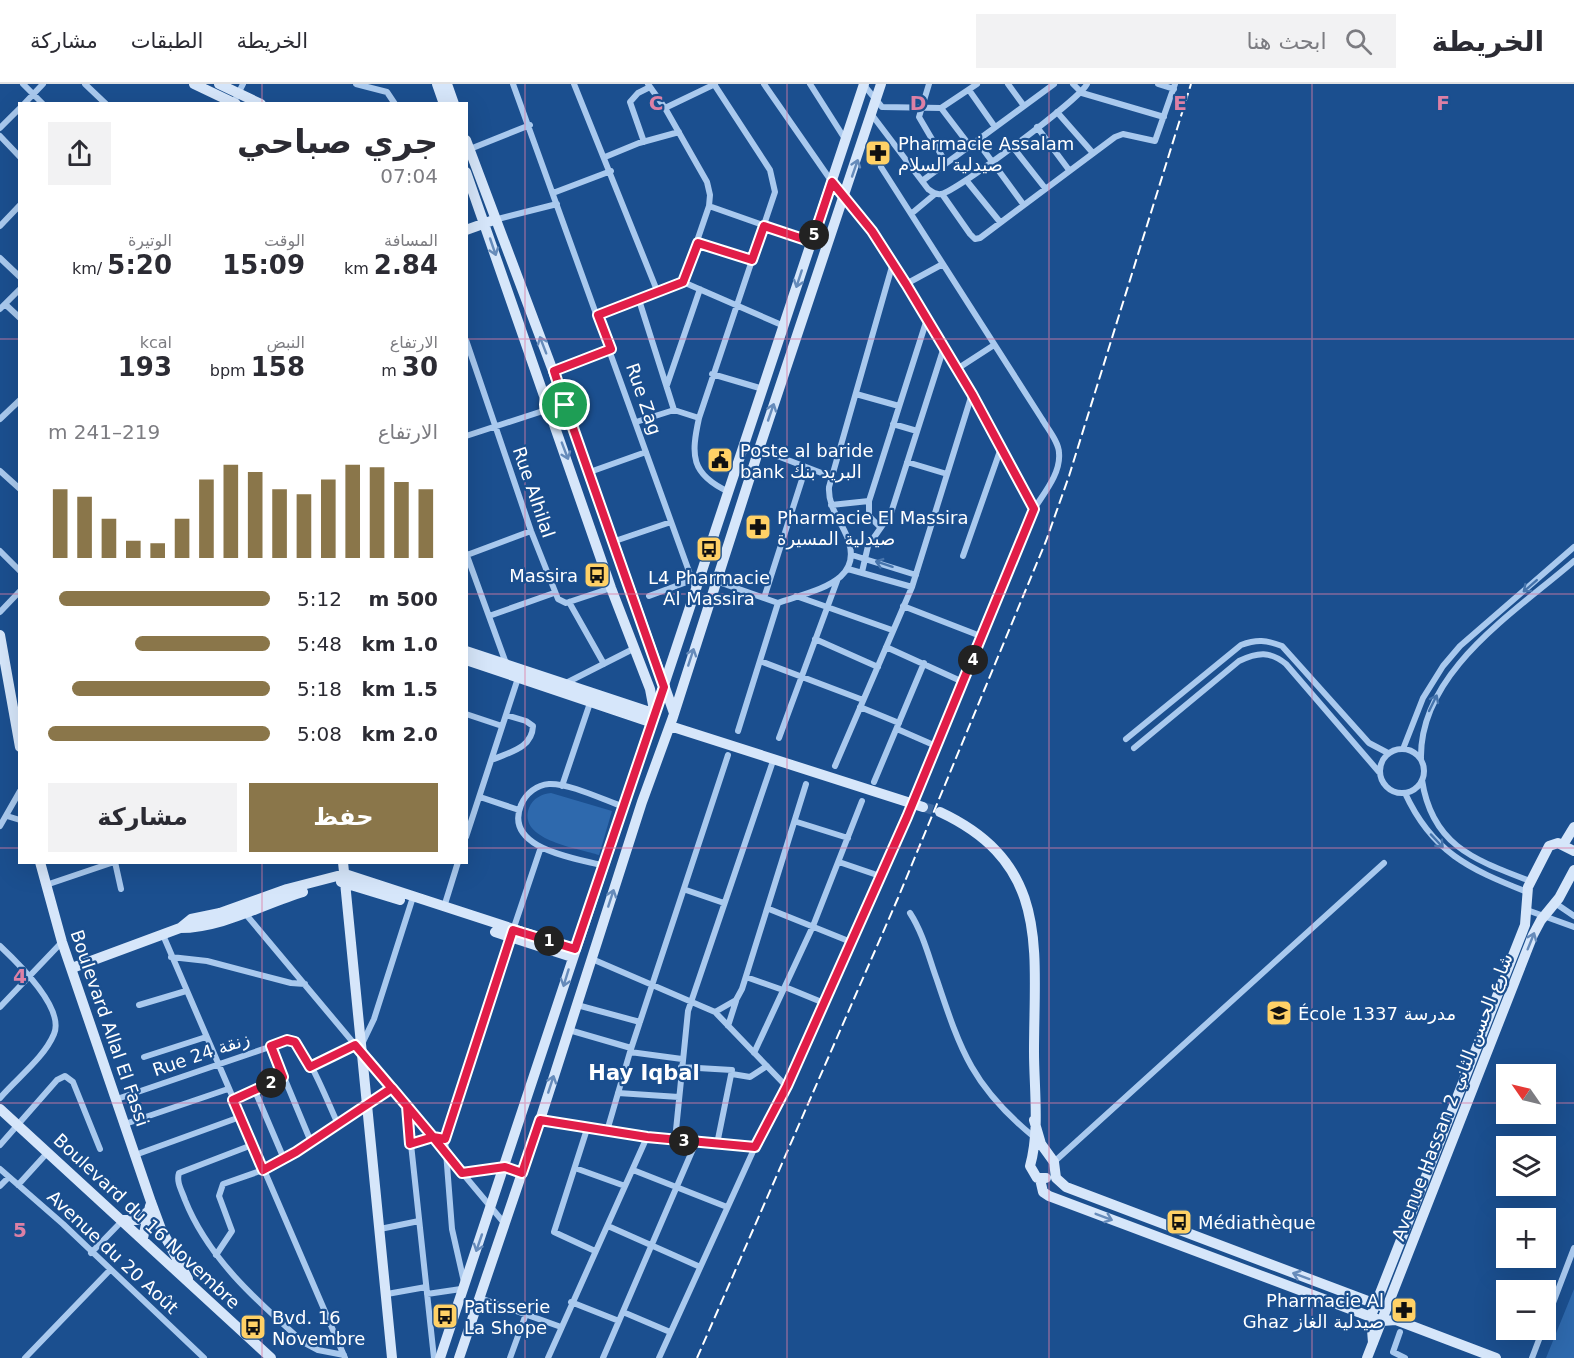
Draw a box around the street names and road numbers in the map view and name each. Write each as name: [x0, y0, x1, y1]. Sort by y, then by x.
street label: Rue Zag: [622, 360, 666, 438]
street label: Rue Alhilal: [509, 444, 559, 540]
street label: Boulevard Allal El Fassi: [66, 927, 154, 1129]
street label: Avenue Hassan 2 شارع الحسن الثاني: [1387, 950, 1518, 1244]
street label: Rue 24 زنقة: [150, 1028, 252, 1080]
street label: Boulevard du 16 Novembre: [49, 1129, 245, 1313]
street label: Avenue du 20 Août: [43, 1186, 183, 1318]

